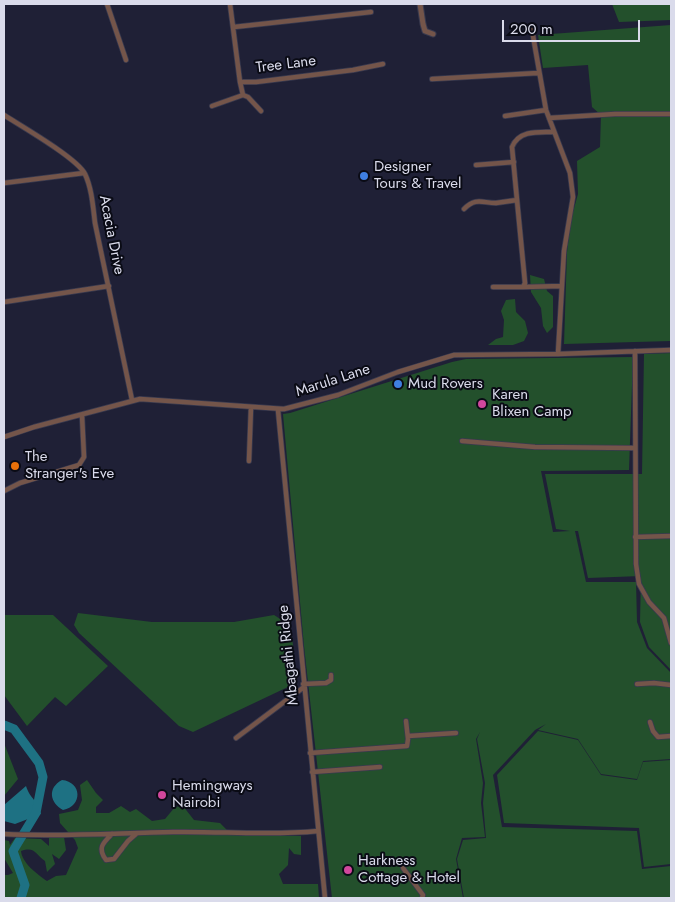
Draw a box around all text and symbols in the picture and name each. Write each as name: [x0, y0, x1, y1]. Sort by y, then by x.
scale bar: [505, 10, 642, 42]
text: 200 m: [510, 18, 553, 40]
street label: Tree Lane: [255, 52, 317, 78]
place label: Designer Tours & Travel: [374, 158, 461, 193]
marker: Designer Tours & Travel: [358, 170, 370, 182]
street label: Acacia Drive: [94, 194, 128, 276]
street label: Marula Lane: [294, 361, 372, 401]
place label: Mud Rovers: [408, 375, 483, 393]
marker: Mud Rovers: [392, 378, 404, 390]
place label: Karen Blixen Camp: [492, 386, 572, 421]
marker: Karen Blixen Camp: [476, 398, 488, 410]
place label: The Stranger's Eve: [25, 448, 114, 483]
marker: The Stranger's Eve: [9, 460, 21, 472]
street label: Mbagathi Ridge: [275, 604, 303, 706]
place label: Hemingways Nairobi: [172, 777, 252, 812]
marker: Hemingways Nairobi: [156, 789, 168, 801]
place label: Harkness Cottage & Hotel: [358, 852, 460, 887]
marker: Harkness Cottage & Hotel: [342, 864, 354, 876]

